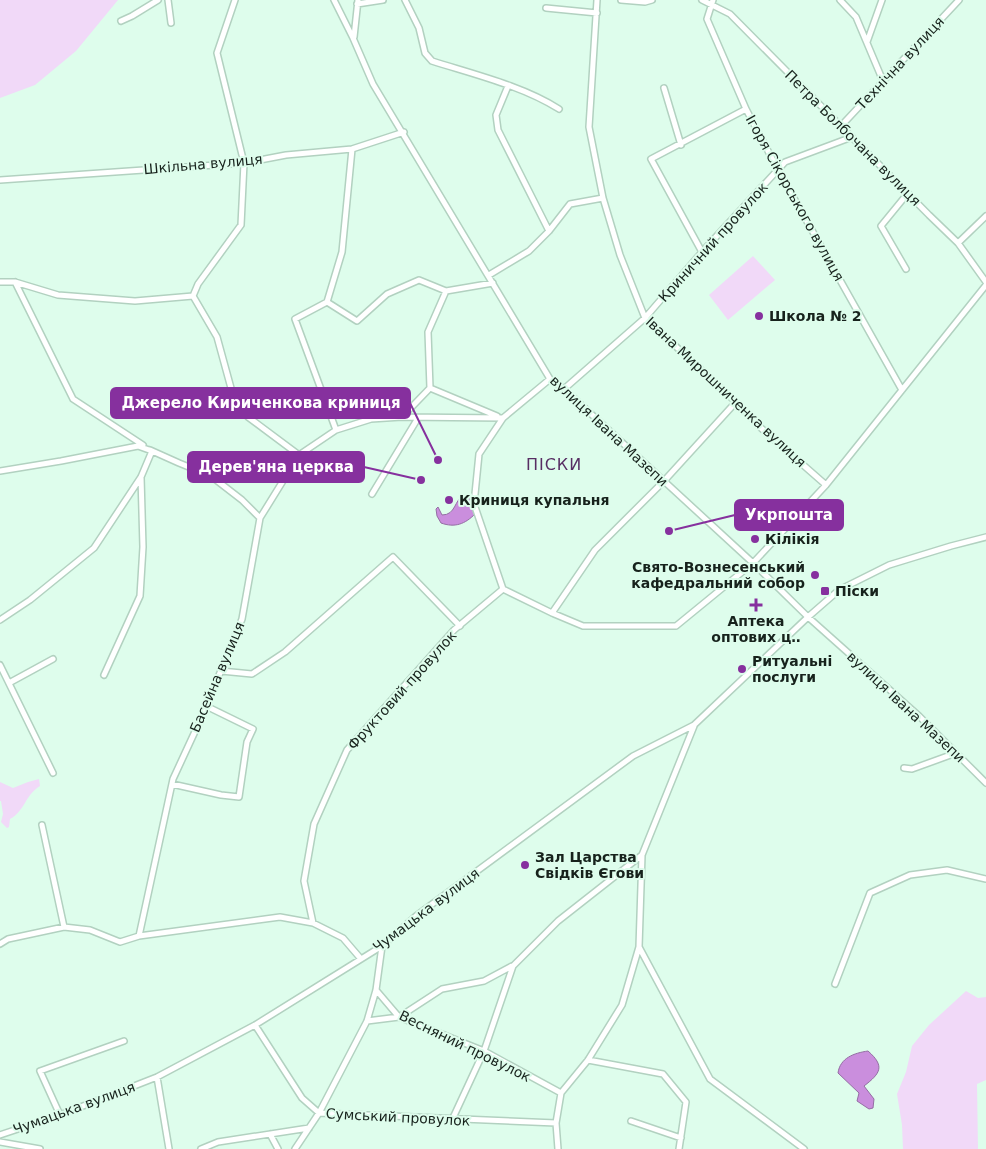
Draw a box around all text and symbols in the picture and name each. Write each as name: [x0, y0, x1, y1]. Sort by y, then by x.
street label: Технічна вулиця: [852, 13, 947, 114]
street label: Петра Болбочана вулиця: [782, 67, 924, 209]
street label: Ігоря Сікорського вулиця: [743, 112, 847, 284]
street label: Шкільна вулиця: [143, 151, 263, 177]
street label: Криничний провулок: [655, 179, 771, 305]
place label: Школа № 2: [769, 308, 861, 324]
marker: Школа № 2: [753, 310, 765, 322]
street label: Івана Мирошниченка вулиця: [643, 314, 809, 470]
street label: вулиця Івана Мазепи: [547, 372, 671, 490]
callout: Джерело Кириченкова криниця: [111, 388, 410, 418]
text: Джерело Кириченкова криниця: [121, 394, 401, 412]
callout: Дерев'яна церква: [188, 452, 364, 482]
district label: ПІСКИ: [526, 455, 582, 474]
text: Дерев'яна церква: [198, 458, 354, 476]
place label: Криниця купальня: [459, 492, 610, 508]
marker: Криниця купальня: [443, 494, 455, 506]
callout: Укрпошта: [735, 500, 843, 530]
text: Укрпошта: [745, 506, 833, 524]
place label: Кілікія: [765, 531, 820, 547]
marker: Кілікія: [749, 533, 761, 545]
place label: Свято-Вознесенський кафедральний собор: [631, 559, 805, 591]
marker: Свято-Вознесенський кафедральний собор: [809, 569, 821, 581]
place label: Піски: [835, 583, 879, 599]
marker: Піски: [819, 585, 831, 597]
marker: Аптека оптових ц‥: [750, 599, 762, 611]
place label: Аптека оптових ц‥: [711, 613, 801, 645]
street label: Басейна вулиця: [187, 619, 247, 735]
street label: Фруктовий провулок: [344, 627, 460, 753]
street label: вулиця Івана Мазепи: [844, 648, 968, 766]
place label: Ритуальні послуги: [752, 653, 832, 685]
marker: Ритуальні послуги: [736, 663, 748, 675]
place label: Зал Царства Свідків Єгови: [535, 849, 644, 881]
marker: Зал Царства Свідків Єгови: [519, 859, 531, 871]
street label: Чумацька вулиця: [370, 865, 482, 955]
street label: Весняний провулок: [397, 1007, 533, 1085]
street label: Чумацька вулиця: [11, 1078, 137, 1138]
street label: Сумський провулок: [325, 1105, 471, 1129]

